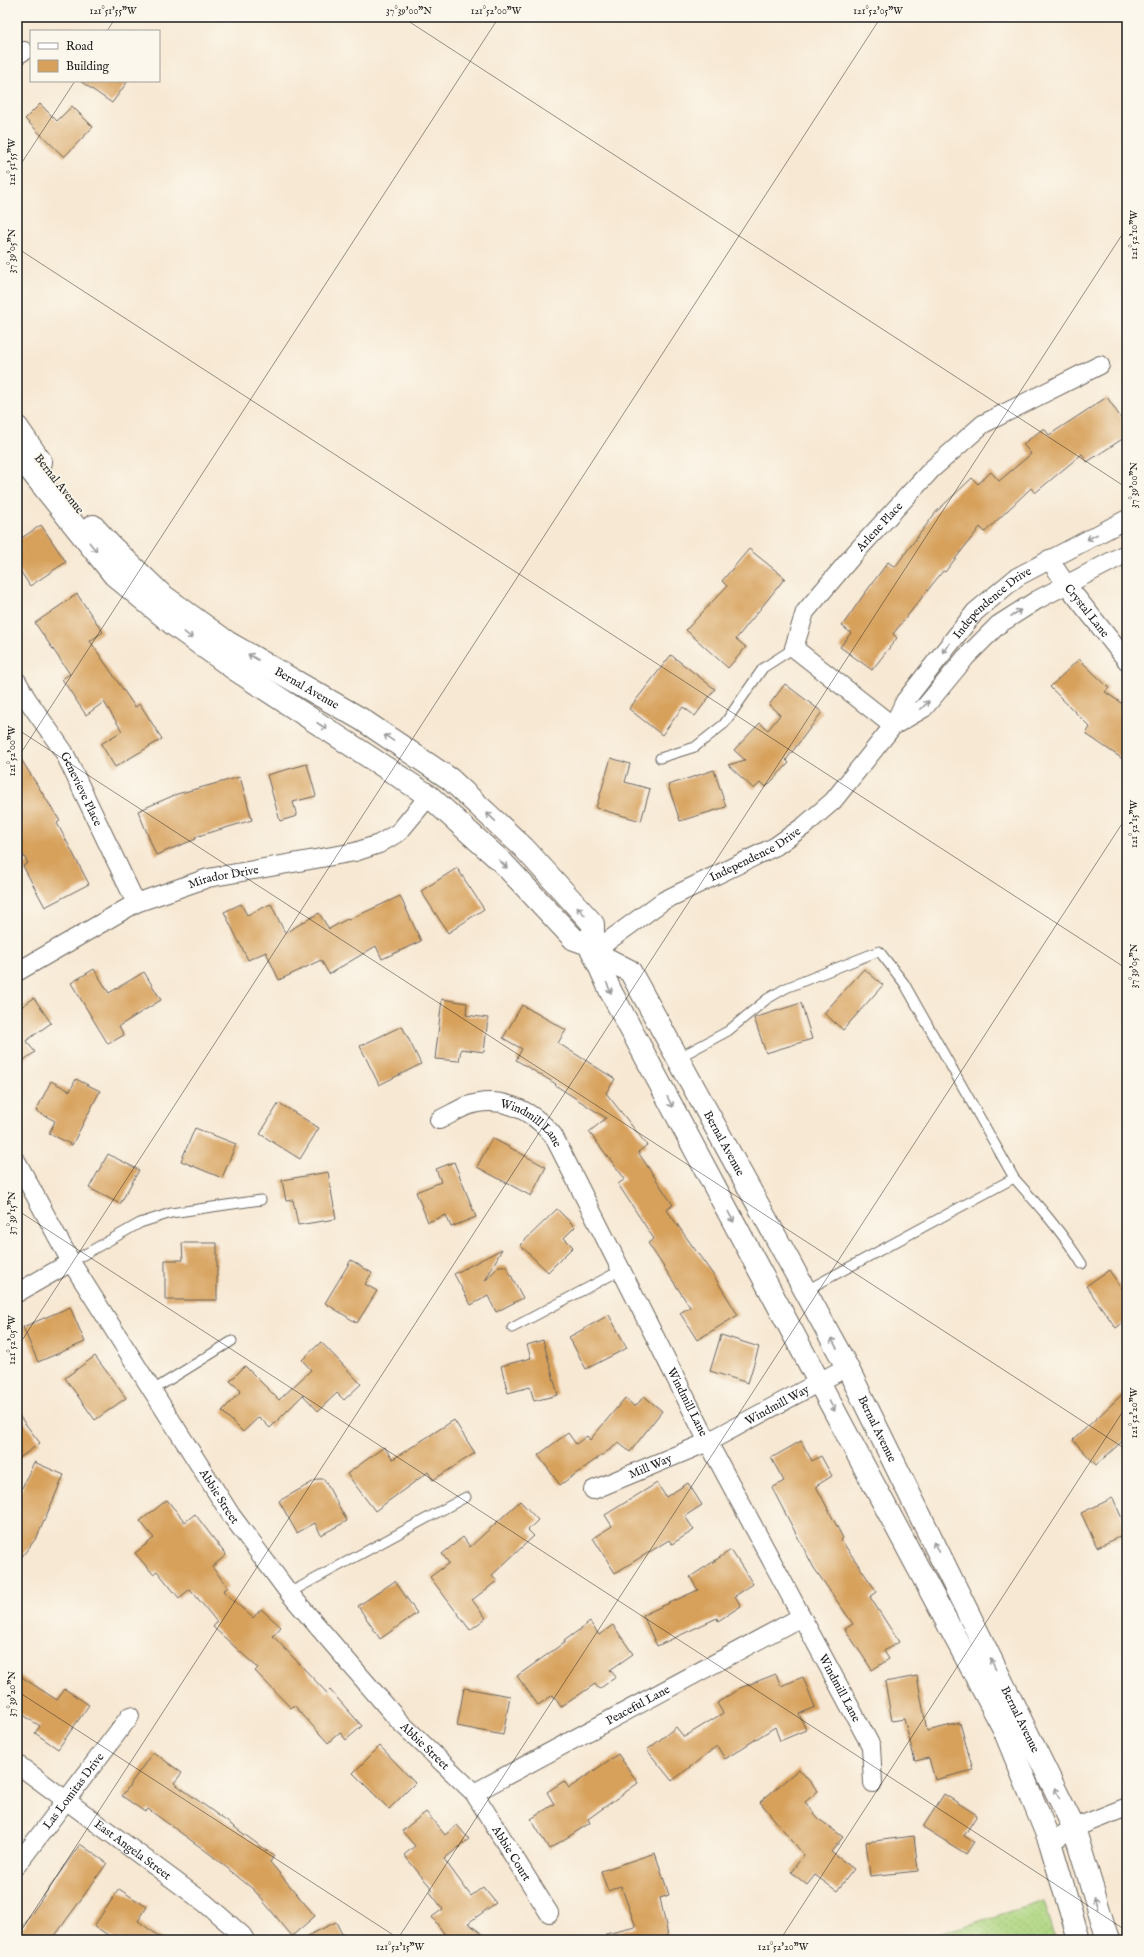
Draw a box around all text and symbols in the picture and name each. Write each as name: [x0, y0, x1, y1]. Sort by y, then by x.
text: 121°51'55"W: [89, 5, 137, 18]
text: 37°39'00"N: [386, 5, 432, 18]
text: 121°52'00"W: [471, 5, 522, 18]
text: 121°52'05"W: [853, 5, 903, 18]
legend: [30, 30, 160, 82]
text: Road: [66, 39, 94, 54]
text: Building: [66, 59, 110, 74]
text: 121°51'55"W: [6, 138, 19, 186]
text: 121°52'10"W: [1128, 210, 1141, 260]
text: 37°39'05"N: [6, 228, 19, 273]
street label: Bernal Avenue: [31, 451, 87, 517]
text: 37°39'00"N: [1128, 462, 1141, 508]
street label: Arlene Place: [852, 498, 906, 555]
one-way arrow: [1086, 534, 1098, 541]
one-way arrow: [88, 542, 97, 553]
street label: Independence Drive: [949, 563, 1034, 642]
street label: Crystal Lane: [1061, 581, 1113, 641]
one-way arrow: [1010, 609, 1021, 617]
one-way arrow: [182, 631, 193, 639]
one-way arrow: [942, 643, 951, 653]
one-way arrow: [247, 652, 259, 660]
street label: Bernal Avenue: [272, 663, 342, 713]
one-way arrow: [920, 701, 930, 710]
one-way arrow: [316, 722, 327, 730]
text: 121°52'00"W: [6, 725, 19, 776]
one-way arrow: [383, 733, 395, 741]
street label: Genevieve Place: [57, 749, 106, 829]
text: 121°52'15"W: [1128, 799, 1141, 848]
one-way arrow: [486, 812, 496, 822]
street label: Independence Drive: [707, 823, 804, 885]
one-way arrow: [498, 859, 508, 869]
street label: Mirador Drive: [186, 862, 260, 892]
one-way arrow: [577, 905, 586, 916]
text: 37°39'05"N: [1128, 943, 1141, 988]
one-way arrow: [606, 981, 613, 993]
street label: Windmill Lane: [499, 1095, 565, 1150]
one-way arrow: [666, 1096, 674, 1108]
street label: Bernal Avenue: [700, 1108, 749, 1179]
text: 37°39'15"N: [6, 1191, 19, 1235]
one-way arrow: [728, 1211, 735, 1223]
text: 121°52'05"W: [6, 1315, 19, 1365]
one-way arrow: [829, 1337, 837, 1349]
street label: Windmill Lane: [664, 1365, 712, 1439]
street label: Windmill Way: [742, 1381, 812, 1428]
text: 121°52'20"W: [1128, 1387, 1141, 1438]
street label: Bernal Avenue: [855, 1393, 900, 1465]
one-way arrow: [828, 1400, 836, 1412]
street label: Mill Way: [626, 1450, 674, 1482]
street label: Abbie Street: [196, 1465, 242, 1527]
one-way arrow: [932, 1541, 939, 1553]
street label: Windmill Lane: [816, 1651, 864, 1725]
one-way arrow: [989, 1658, 996, 1670]
text: 37°39'20"N: [6, 1671, 19, 1717]
street label: Peaceful Lane: [603, 1681, 673, 1728]
street label: Bernal Avenue: [998, 1684, 1043, 1756]
street label: Abbie Street: [397, 1718, 453, 1773]
street label: Las Lomitas Drive: [39, 1749, 107, 1832]
one-way arrow: [1053, 1787, 1060, 1799]
street label: East Angela Street: [91, 1816, 174, 1883]
street label: Abbie Court: [488, 1822, 534, 1884]
one-way arrow: [1092, 1896, 1099, 1909]
text: 121°52'15"W: [376, 1941, 425, 1954]
text: 121°52'20"W: [758, 1941, 809, 1954]

